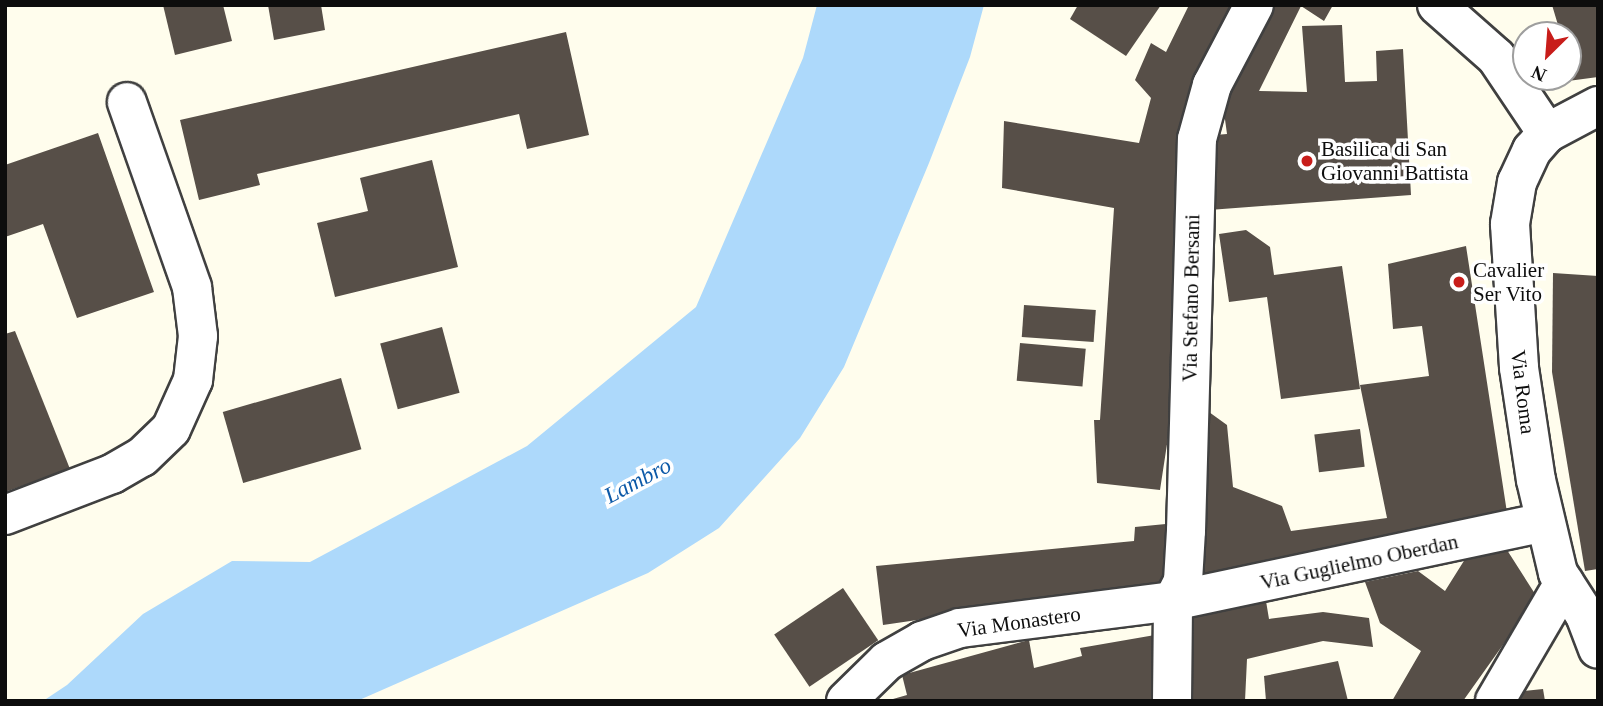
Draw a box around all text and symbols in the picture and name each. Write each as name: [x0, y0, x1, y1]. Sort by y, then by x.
north arrow: [1512, 21, 1582, 91]
text: N: [1528, 61, 1549, 86]
place label: Basilica di San Giovanni Battista: [1321, 136, 1469, 186]
marker: Basilica di San Giovanni Battista: [1299, 153, 1315, 169]
street label: Via Stefano Bersani: [1177, 214, 1205, 382]
place label: Cavalier Ser Vito: [1473, 257, 1544, 307]
marker: Cavalier Ser Vito: [1451, 274, 1467, 290]
street label: Via Roma: [1505, 349, 1541, 435]
water label: Lambro: [600, 452, 676, 510]
street label: Via Guglielmo Oberdan: [1258, 529, 1460, 595]
street label: Via Monastero: [956, 601, 1082, 643]

